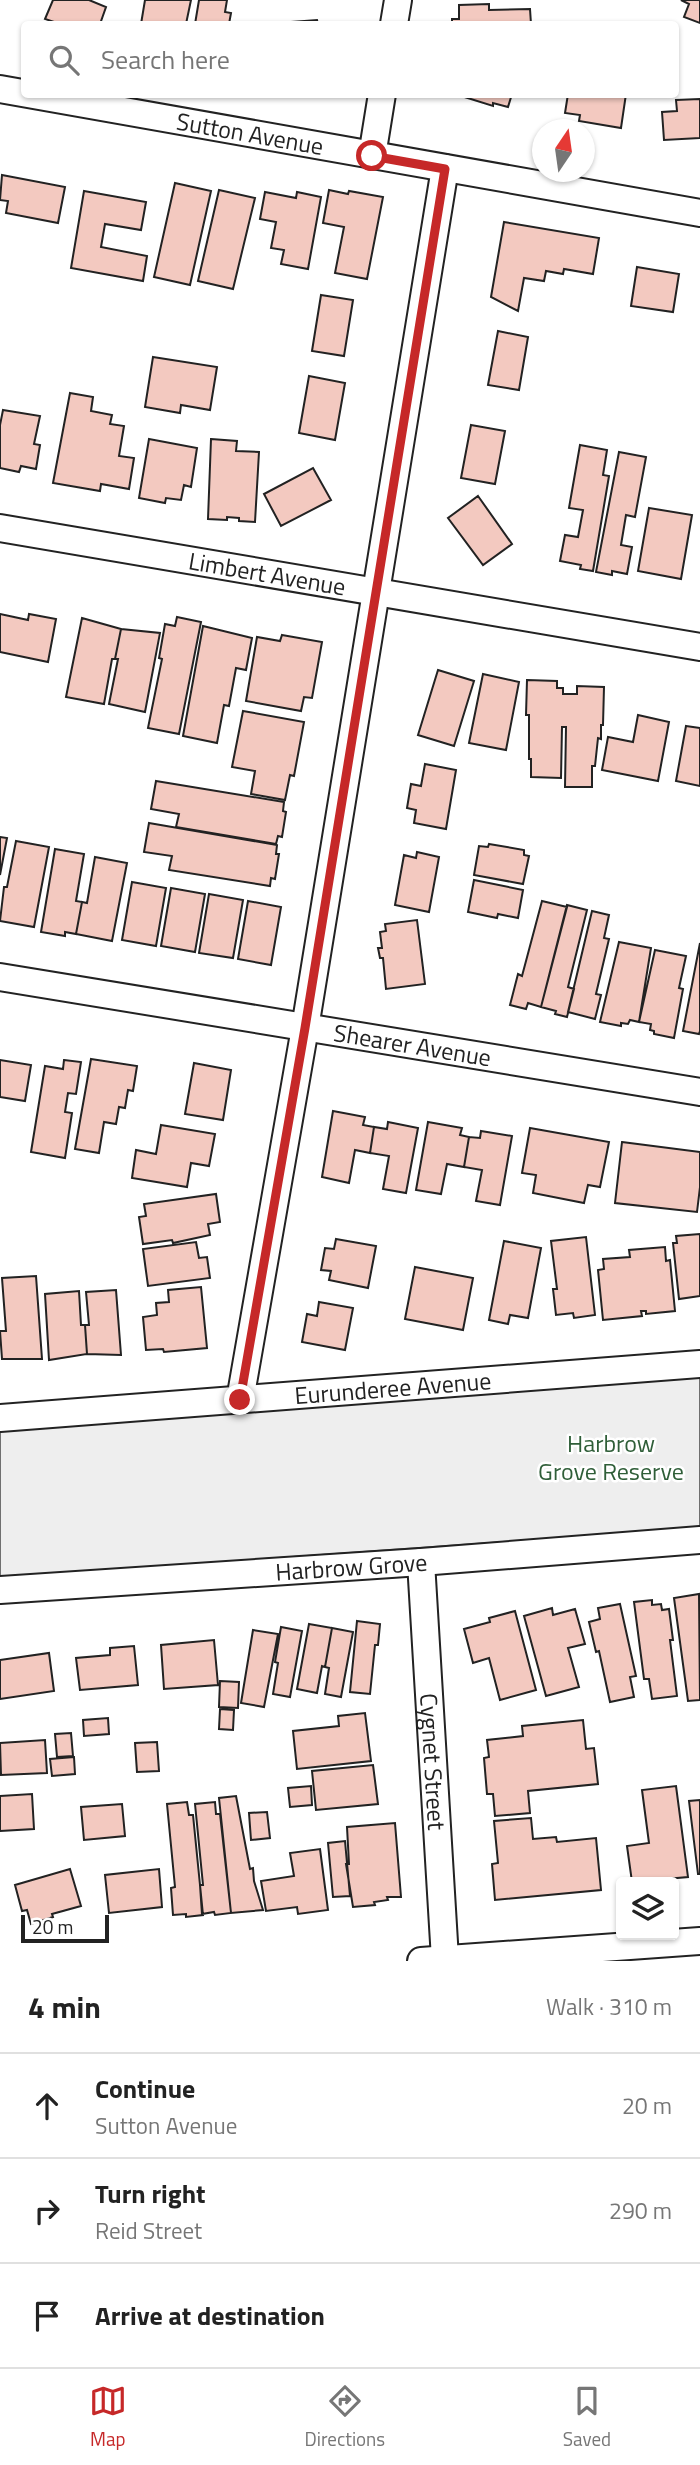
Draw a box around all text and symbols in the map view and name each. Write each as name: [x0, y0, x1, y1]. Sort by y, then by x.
search box: [21, 21, 679, 98]
text: Search here: [101, 40, 230, 79]
icon: search: [45, 41, 83, 79]
street label: Sutton Avenue: [174, 103, 326, 164]
north arrow: [532, 119, 595, 182]
route start: [356, 140, 387, 171]
street label: Limbert Avenue: [186, 542, 348, 604]
street label: Shearer Avenue: [331, 1014, 494, 1075]
street label: Eurunderee Avenue: [293, 1362, 493, 1413]
route end: [224, 1384, 255, 1415]
park label: Harbrow Grove Reserve: [538, 1425, 684, 1489]
street label: Harbrow Grove: [274, 1544, 429, 1590]
street label: Cygnet Street: [411, 1692, 455, 1832]
map controls: [616, 1877, 679, 1940]
button: layers: [616, 1877, 679, 1940]
scale bar: [21, 1912, 108, 1944]
text: 20 m: [32, 1912, 73, 1941]
text: 4 min: [28, 1984, 101, 2030]
text: Walk · 310 m: [546, 1989, 672, 2024]
text: Continue: [95, 2069, 195, 2108]
icon: ahead: [28, 2087, 66, 2125]
text: 20 m: [622, 2088, 672, 2123]
text: Sutton Avenue: [95, 2108, 237, 2143]
text: Turn right: [95, 2174, 206, 2213]
icon: right: [28, 2192, 66, 2230]
text: 290 m: [609, 2193, 672, 2228]
text: Reid Street: [95, 2213, 202, 2248]
text: Arrive at destination: [95, 2296, 325, 2335]
icon: arrive: [28, 2297, 66, 2335]
tab: Map: [89, 2382, 127, 2453]
tab: Directions: [305, 2382, 385, 2453]
tab: Saved: [563, 2382, 611, 2453]

